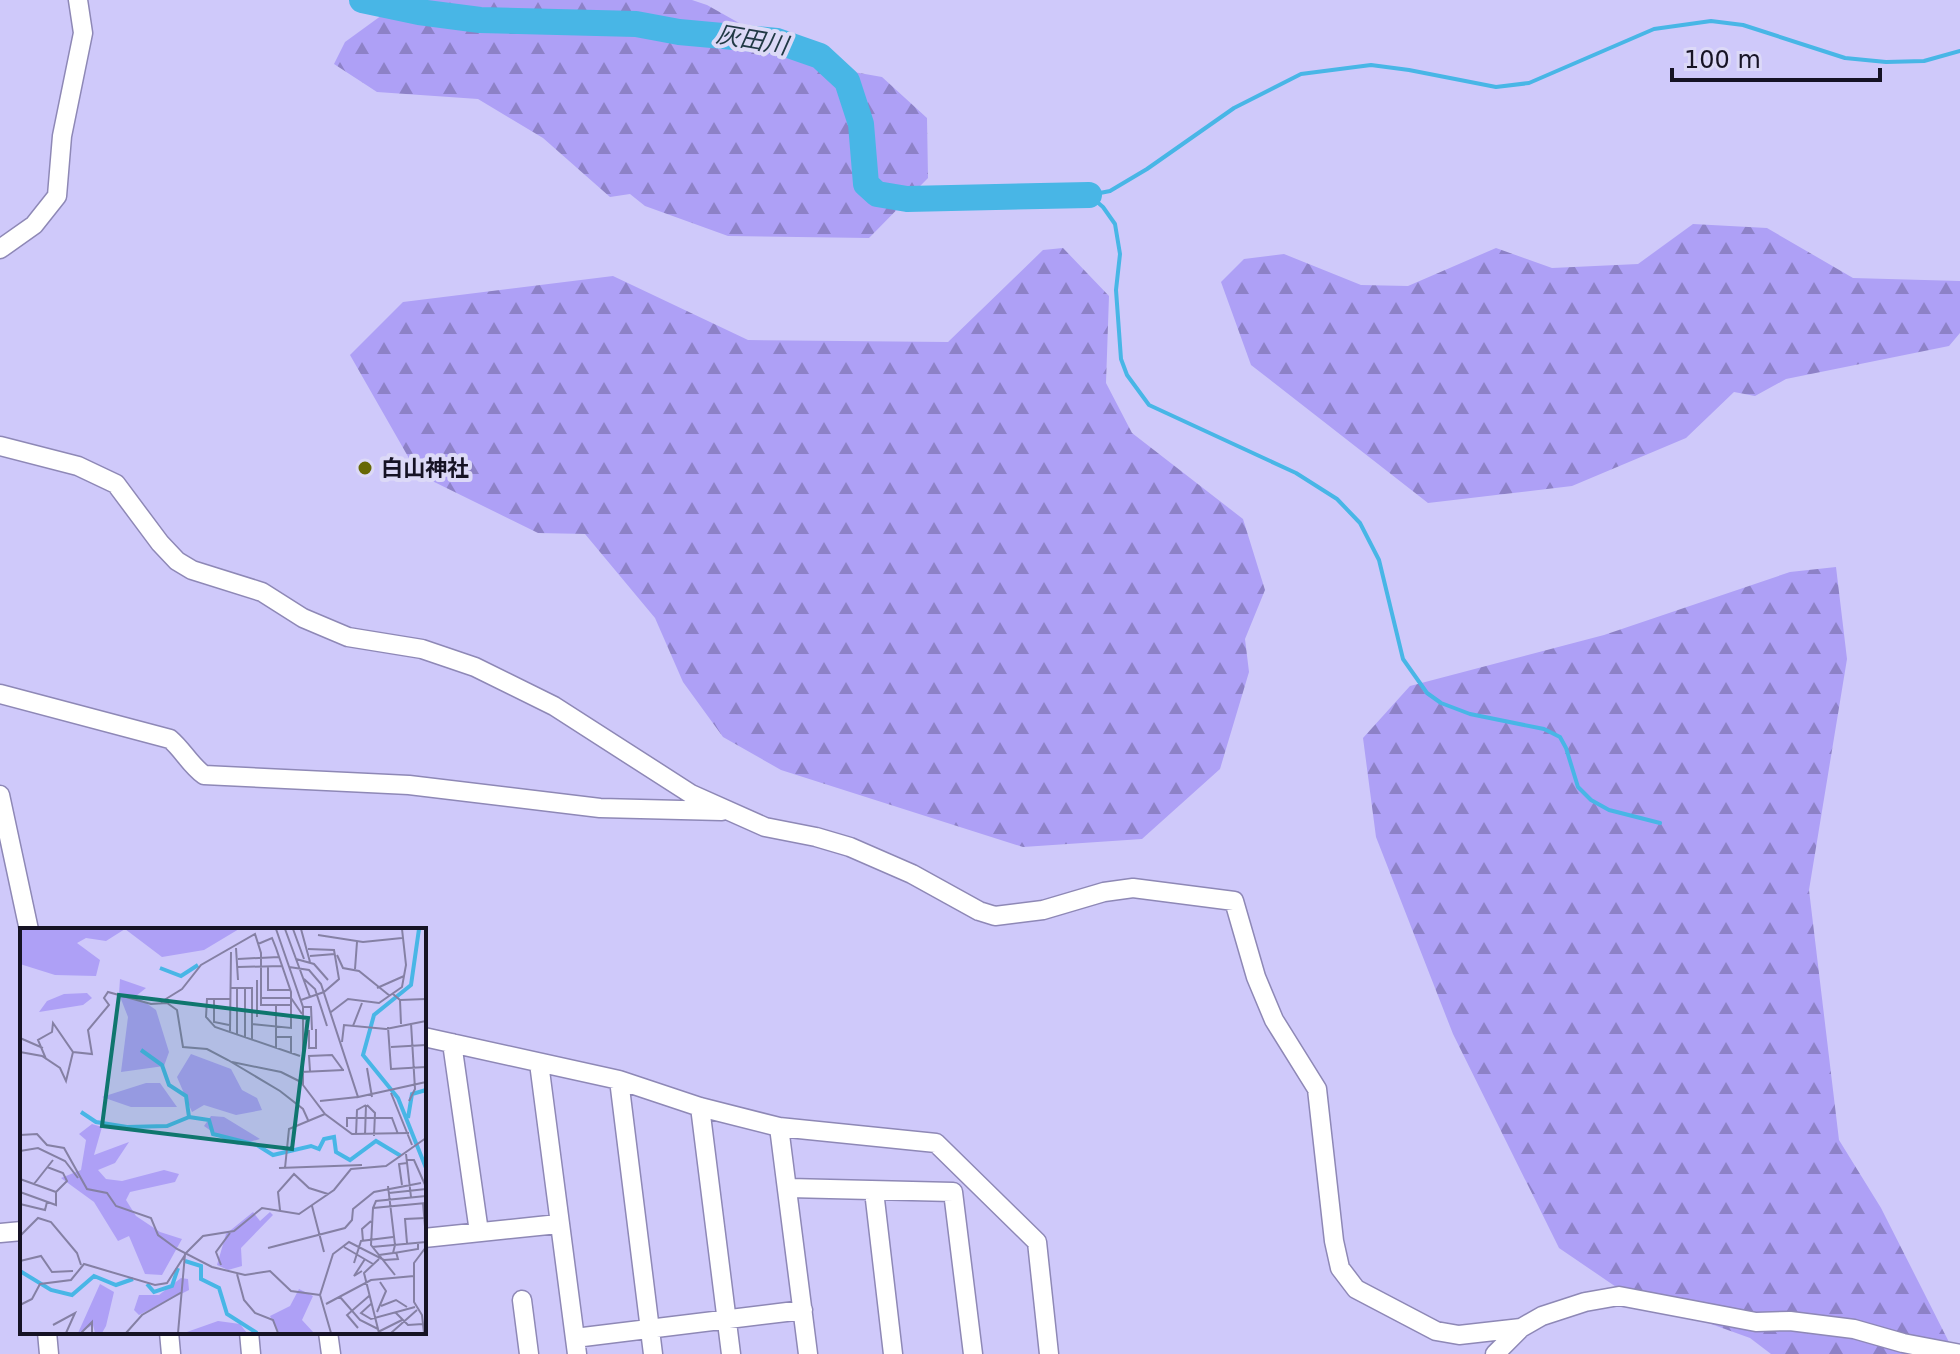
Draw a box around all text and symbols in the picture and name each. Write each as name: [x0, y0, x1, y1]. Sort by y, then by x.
water label: 灰田川: [714, 20, 793, 61]
scale bar: [1672, 32, 1880, 82]
text: 100 m: [1684, 46, 1761, 74]
place label: 白山神社: [381, 456, 469, 481]
marker: 白山神社: [356, 459, 374, 477]
inset map: [20, 928, 426, 1334]

